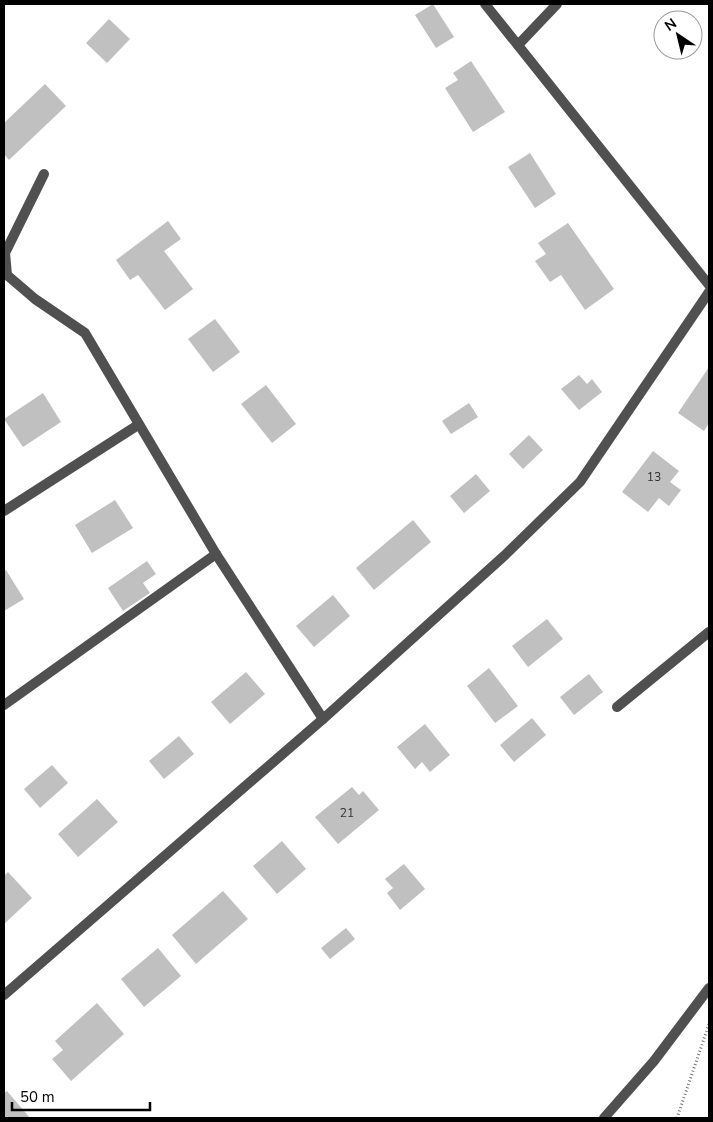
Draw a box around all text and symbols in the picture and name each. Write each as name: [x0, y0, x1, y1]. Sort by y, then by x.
north arrow: [653, 10, 703, 60]
text: N: [661, 14, 681, 36]
house number: 13: [647, 469, 661, 485]
house number: 21: [340, 805, 354, 821]
scale bar: [12, 1080, 150, 1112]
text: 50 m: [20, 1087, 55, 1107]

